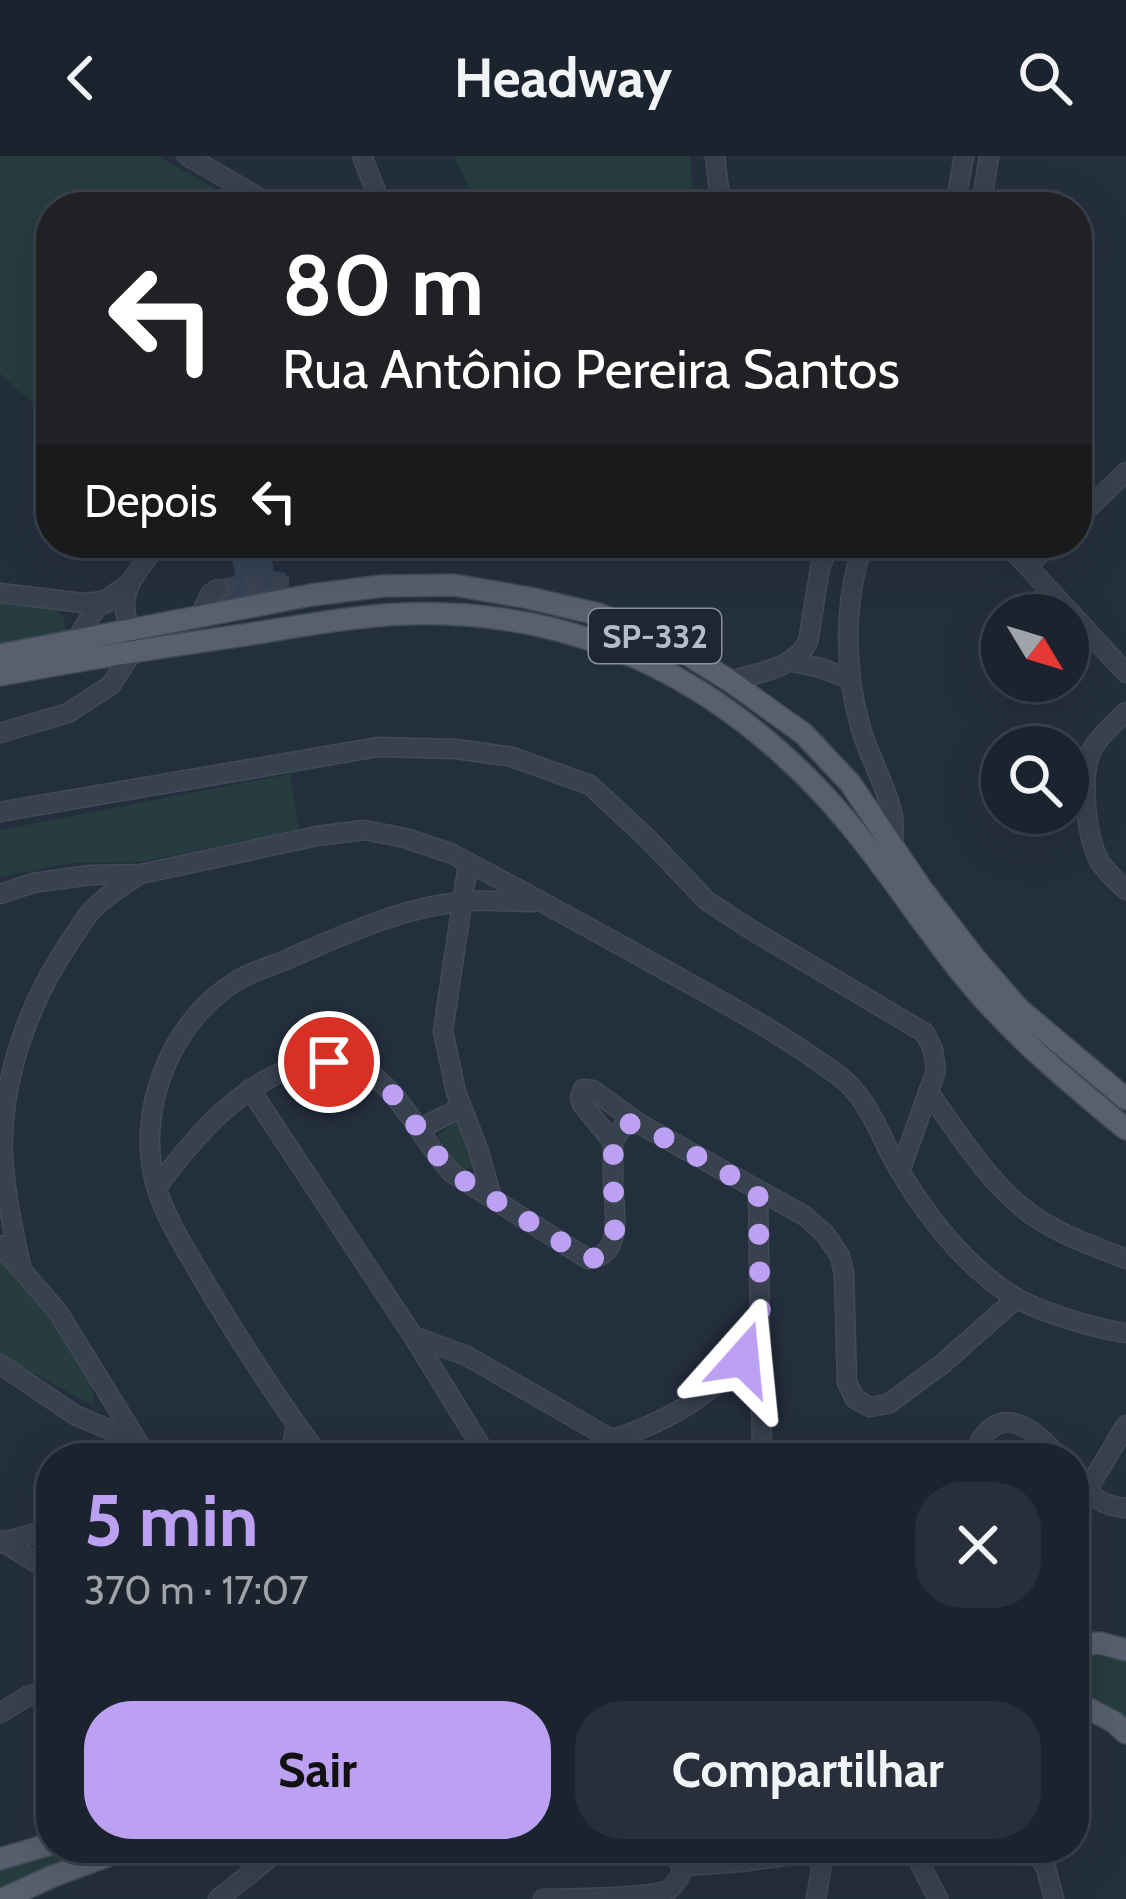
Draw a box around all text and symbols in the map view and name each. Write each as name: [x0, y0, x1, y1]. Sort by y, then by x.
icon: back: [48, 45, 114, 111]
text: Headway: [454, 45, 672, 111]
icon: search: [1012, 45, 1078, 111]
text: 80 m: [282, 234, 484, 336]
icon: left: [84, 240, 240, 396]
text: Rua Antônio Pereira Santos: [282, 336, 900, 402]
icon: left: [241, 468, 307, 534]
text: Depois: [84, 474, 217, 528]
north arrow: [981, 594, 1089, 702]
map controls: [981, 594, 1089, 834]
road number: SP-332: [589, 609, 721, 663]
button: search: [981, 726, 1089, 834]
pin: [278, 1011, 380, 1113]
icon: arrive: [296, 1029, 362, 1095]
position arrow: [680, 1296, 806, 1422]
text: 5 min: [84, 1477, 258, 1564]
button: close: [915, 1482, 1041, 1608]
text: 370 m · 17:07: [84, 1566, 308, 1614]
button: Sair: [84, 1701, 551, 1839]
button: Compartilhar: [575, 1701, 1041, 1839]

